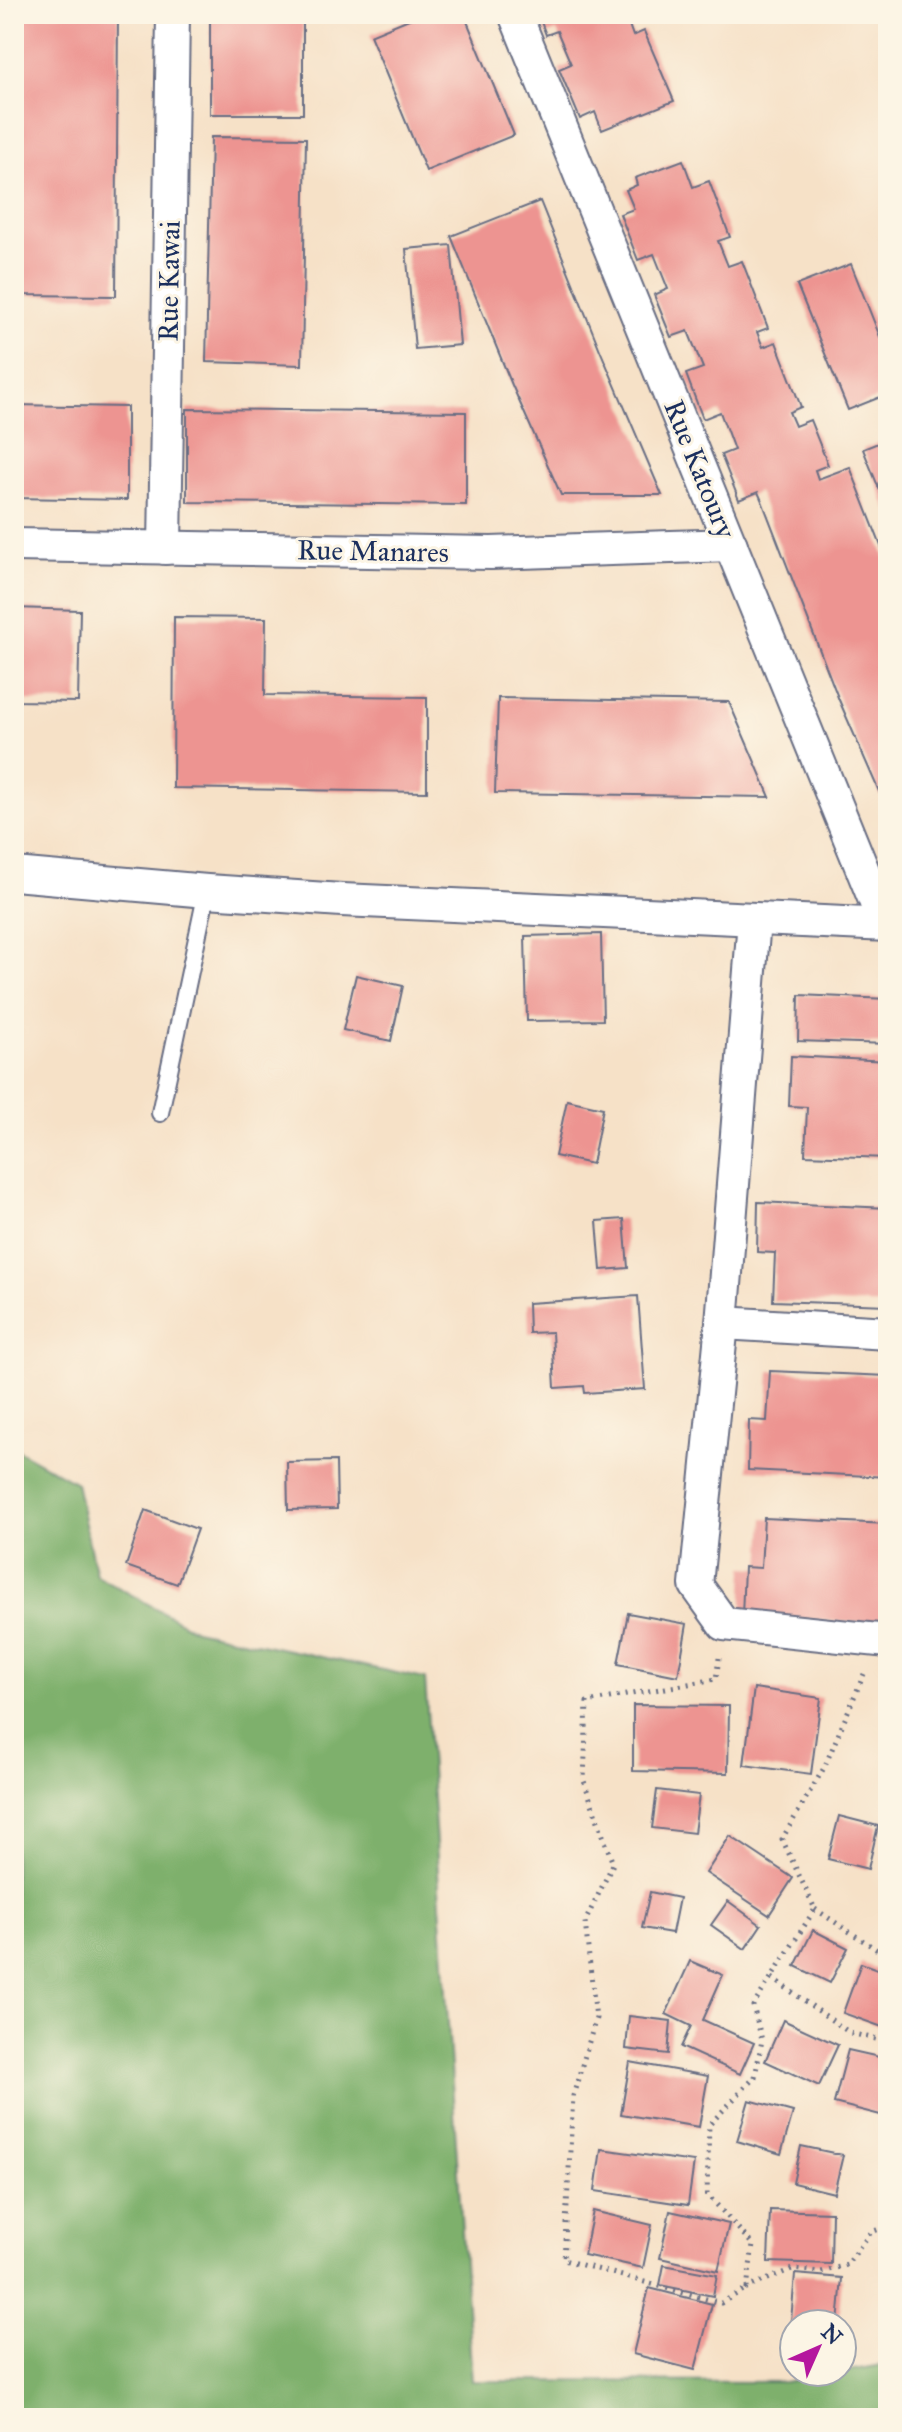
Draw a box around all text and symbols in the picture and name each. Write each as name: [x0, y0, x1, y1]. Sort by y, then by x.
street label: Rue Kawai: [150, 220, 188, 342]
street label: Rue Katoury: [656, 395, 744, 544]
street label: Rue Manares: [297, 532, 449, 570]
north arrow: [778, 2308, 858, 2388]
text: N: [816, 2318, 848, 2351]

